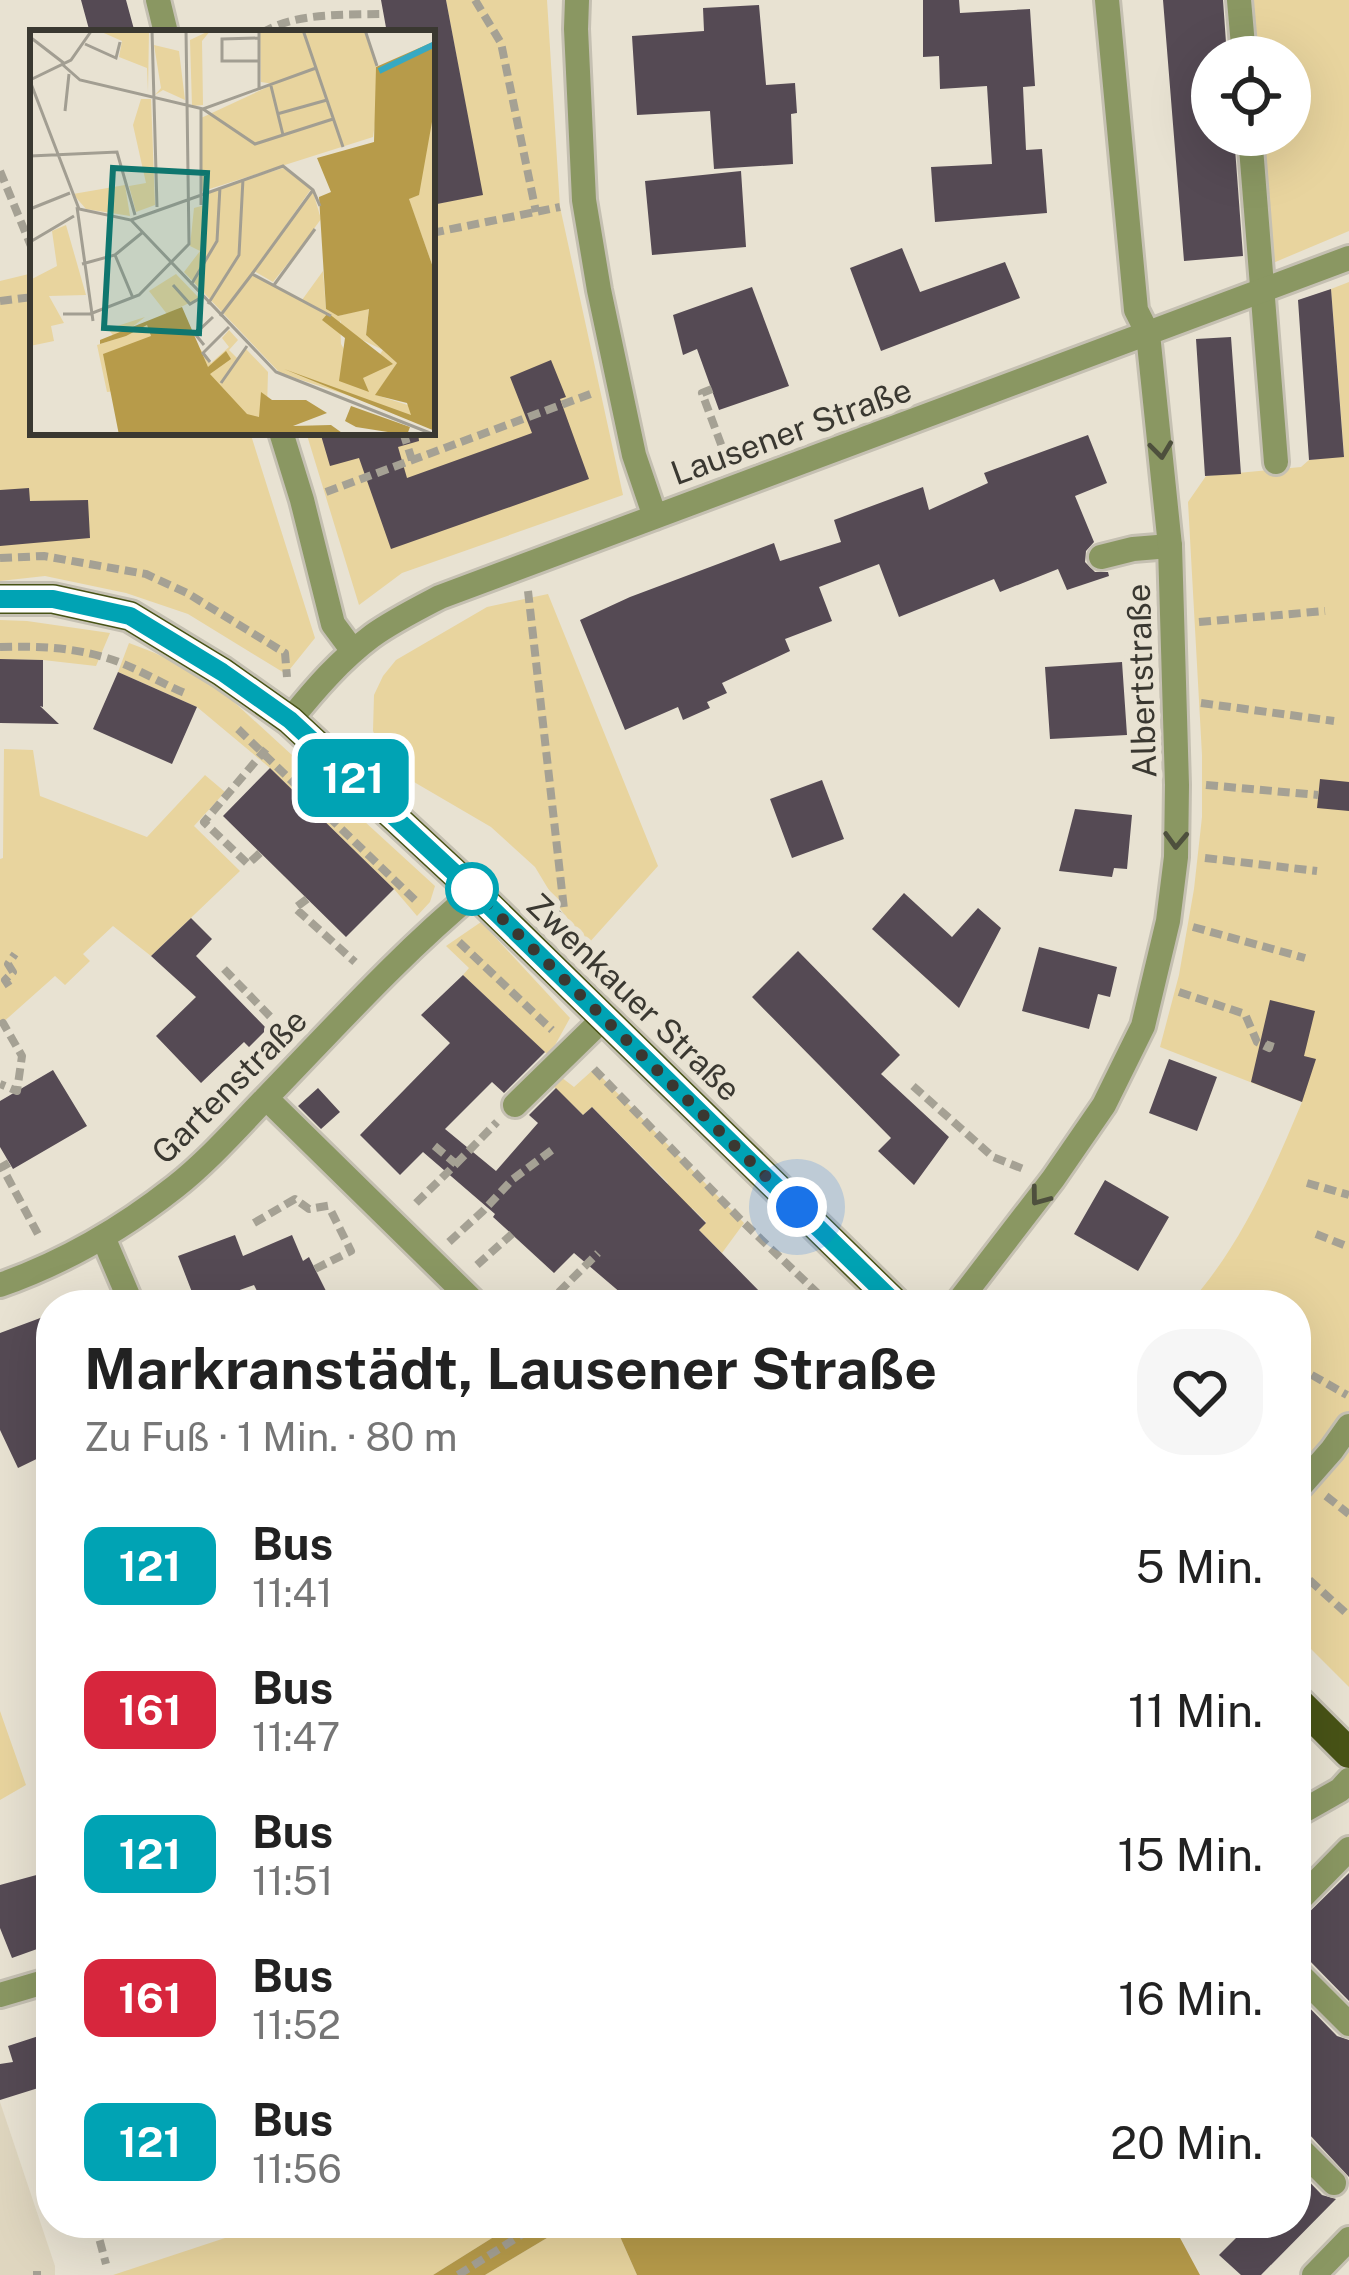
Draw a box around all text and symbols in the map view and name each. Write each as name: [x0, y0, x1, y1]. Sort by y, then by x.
inset map: [30, 30, 435, 435]
map controls: [1191, 36, 1311, 156]
button: locate: [1191, 36, 1311, 156]
street label: Lausener Straße: [666, 370, 916, 492]
one-way arrow: [1148, 440, 1174, 460]
street label: Albertstraße: [1119, 583, 1163, 779]
line badge: 121: [284, 739, 422, 817]
text: 121: [322, 753, 384, 802]
one-way arrow: [1163, 831, 1189, 850]
unlabelled marker: [447, 864, 497, 914]
street label: Zwenkauer Straße: [519, 885, 749, 1109]
street label: Gartenstraße: [144, 1001, 314, 1171]
your location: [767, 1177, 827, 1237]
one-way arrow: [1032, 1183, 1054, 1205]
button: heart: [1137, 1329, 1263, 1455]
text: Markranstädt, Lausener Straße: [84, 1335, 937, 1402]
text: Zu Fuß · 1 Min. · 80 m: [84, 1414, 458, 1460]
text: Bus: [252, 1517, 333, 1570]
text: 5 Min.: [1136, 1540, 1263, 1593]
text: 121: [119, 1541, 181, 1590]
text: 11:41: [252, 1570, 333, 1616]
text: Bus: [252, 1661, 333, 1714]
text: 11 Min.: [1128, 1684, 1263, 1737]
text: 161: [118, 1685, 182, 1734]
text: 11:47: [252, 1714, 340, 1760]
text: Bus: [252, 1805, 333, 1858]
text: 15 Min.: [1118, 1828, 1263, 1881]
text: 121: [119, 1829, 181, 1878]
text: 11:51: [252, 1858, 333, 1904]
text: Bus: [252, 1949, 333, 2002]
text: 16 Min.: [1118, 1972, 1263, 2025]
text: 161: [118, 1973, 182, 2022]
text: 11:52: [252, 2002, 341, 2048]
text: Bus: [252, 2093, 333, 2146]
text: 20 Min.: [1110, 2116, 1263, 2169]
text: 121: [119, 2117, 181, 2166]
text: 11:56: [252, 2146, 342, 2192]

